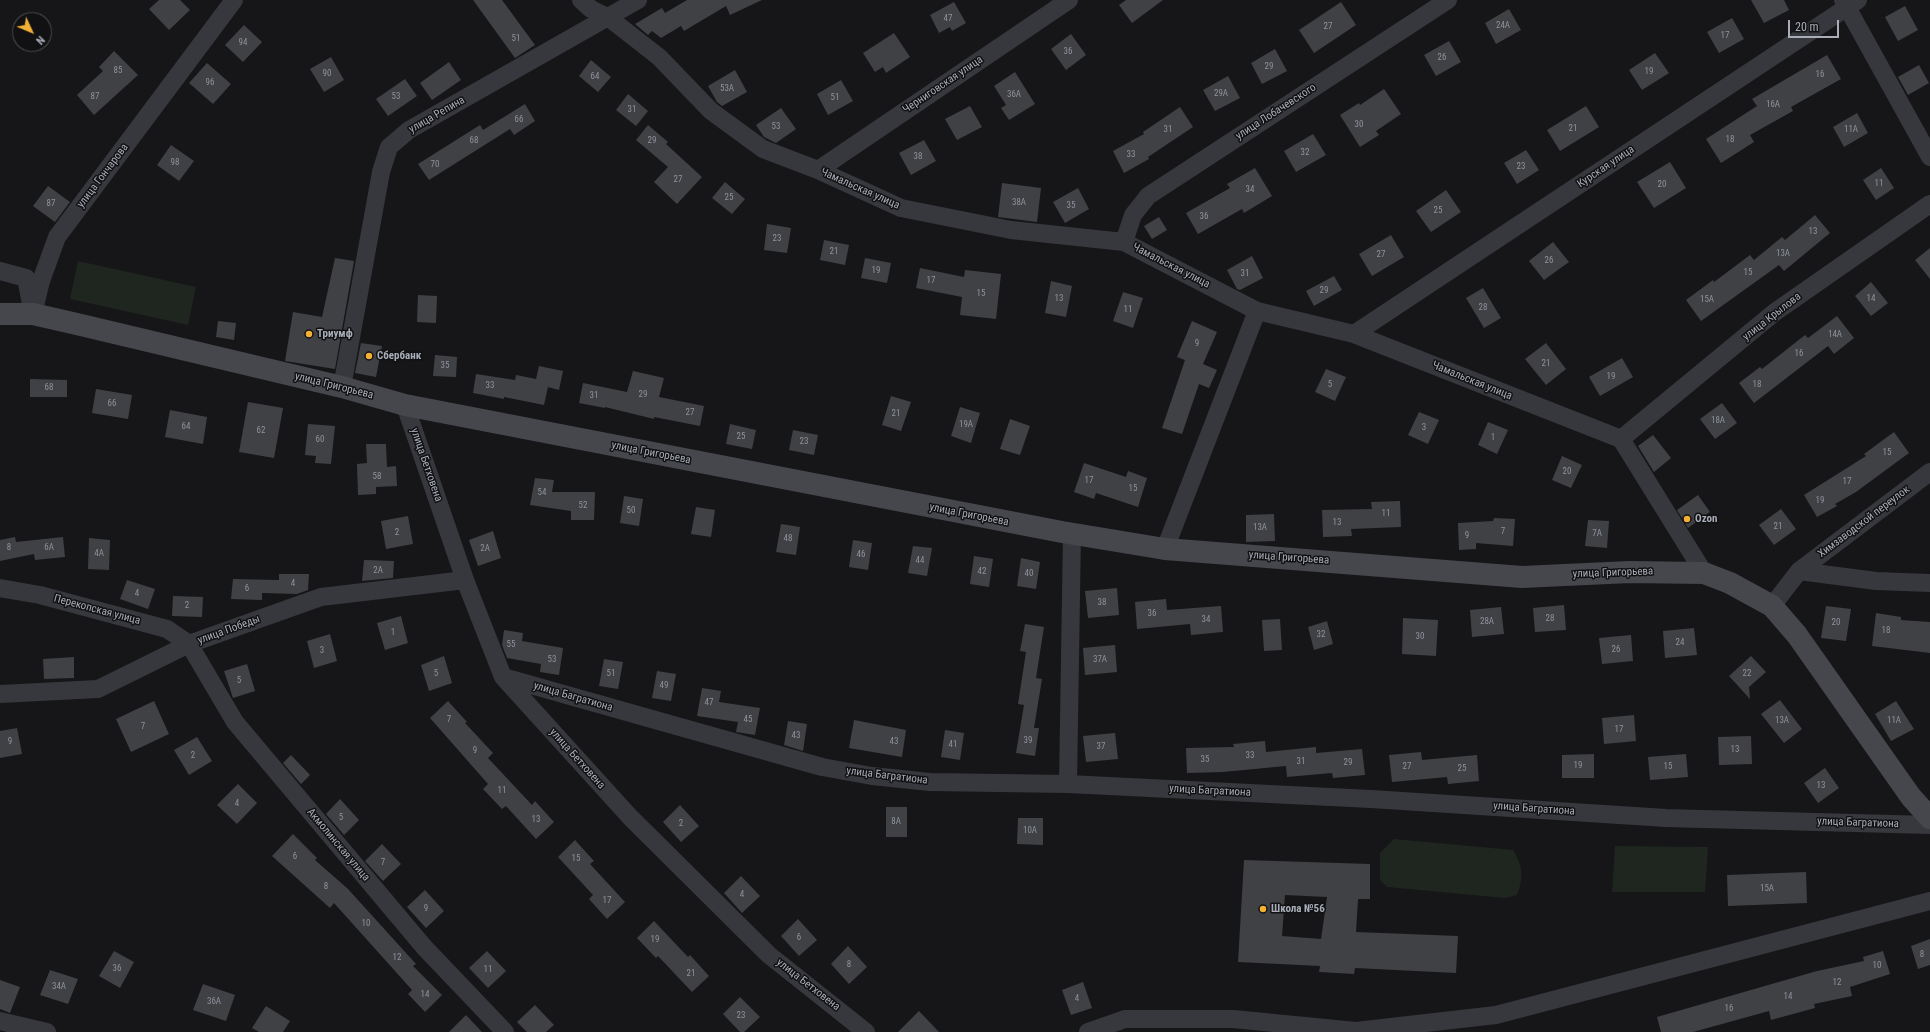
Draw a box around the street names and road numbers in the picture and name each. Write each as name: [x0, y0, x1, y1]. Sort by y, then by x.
street label: Черниговская улица: [901, 53, 985, 117]
street label: улица Лобачевского: [1233, 81, 1319, 143]
street label: улица Репина: [407, 94, 467, 136]
street label: улица Гончарова: [75, 141, 131, 211]
street label: Курская улица: [1575, 143, 1637, 191]
street label: Чамальская улица: [818, 166, 902, 212]
street label: Чамальская улица: [1130, 241, 1212, 291]
street label: улица Крылова: [1740, 290, 1804, 344]
street label: Чамальская улица: [1430, 359, 1514, 403]
street label: улица Григорьева: [293, 370, 375, 402]
street label: улица Бетховена: [407, 427, 445, 503]
street label: улица Григорьева: [610, 439, 692, 467]
street label: Химзаводской переулок: [1816, 483, 1912, 561]
street label: улица Григорьева: [928, 501, 1010, 529]
street label: улица Григорьева: [1248, 549, 1330, 567]
street label: улица Григорьева: [1573, 565, 1653, 581]
street label: Перекопская улица: [52, 592, 142, 628]
street label: улица Победы: [196, 613, 262, 647]
street label: улица Багратиона: [532, 679, 614, 715]
street label: улица Бетховена: [546, 726, 608, 792]
street label: улица Багратиона: [846, 764, 928, 788]
street label: улица Багратиона: [1169, 782, 1251, 800]
street label: улица Багратиона: [1493, 800, 1575, 818]
street label: Акмолинская улица: [304, 806, 372, 884]
street label: улица Багратиона: [1817, 815, 1899, 831]
street label: улица Бетховена: [774, 956, 842, 1014]

